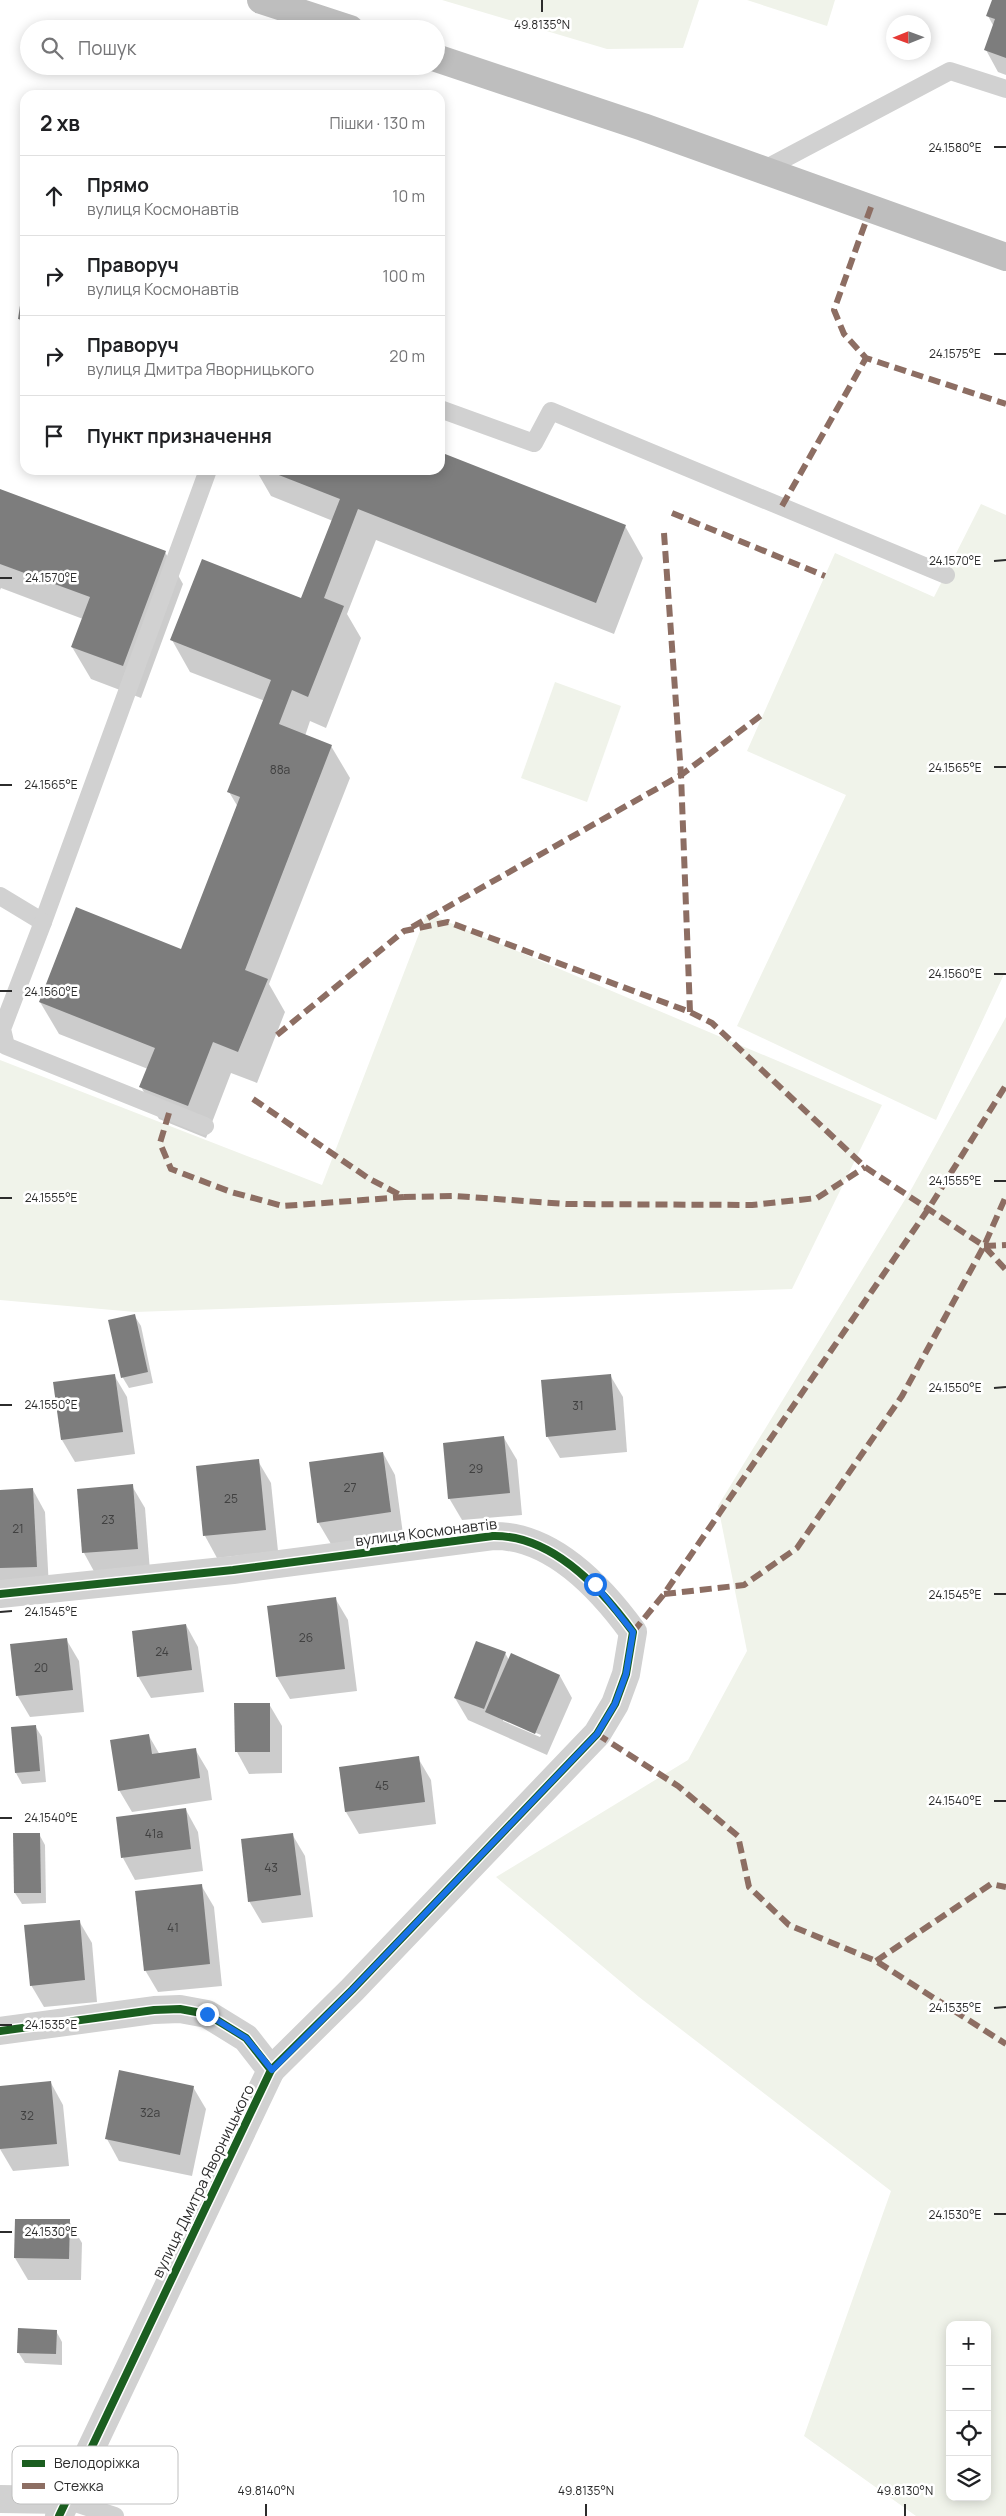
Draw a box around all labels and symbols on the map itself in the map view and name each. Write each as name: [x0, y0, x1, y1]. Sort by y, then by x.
north arrow: [886, 15, 931, 60]
text: 49.8135°N: [514, 16, 570, 33]
text: 24.1580°E: [928, 139, 982, 156]
text: 24.1575°E: [929, 345, 981, 362]
text: 24.1570°E: [929, 552, 981, 569]
text: 24.1570°E: [25, 569, 77, 586]
text: 24.1565°E: [928, 759, 982, 776]
house number: 88а: [270, 761, 290, 778]
text: 24.1565°E: [24, 776, 78, 793]
text: 24.1560°E: [928, 965, 982, 982]
text: 24.1560°E: [24, 983, 78, 1000]
text: 24.1555°E: [929, 1172, 982, 1189]
text: 24.1555°E: [25, 1189, 78, 1206]
text: 24.1550°E: [928, 1379, 982, 1396]
text: 24.1550°E: [24, 1396, 78, 1413]
house number: 31: [572, 1397, 584, 1414]
house number: 29: [469, 1460, 483, 1477]
house number: 27: [344, 1479, 356, 1496]
house number: 25: [224, 1490, 238, 1507]
house number: 23: [101, 1511, 115, 1528]
street label: вулиця Космонавтів: [354, 1513, 498, 1551]
house number: 21: [12, 1520, 24, 1537]
route start: [584, 1573, 607, 1596]
text: 24.1545°E: [929, 1586, 982, 1603]
text: 24.1545°E: [25, 1603, 78, 1620]
house number: 26: [299, 1629, 313, 1646]
house number: 24: [155, 1643, 169, 1660]
house number: 20: [34, 1659, 48, 1676]
house number: 45: [375, 1777, 389, 1794]
text: 24.1540°E: [928, 1792, 982, 1809]
text: 24.1540°E: [24, 1809, 78, 1826]
house number: 41а: [145, 1825, 163, 1842]
house number: 43: [264, 1859, 278, 1876]
house number: 41: [167, 1919, 179, 1936]
text: 24.1535°E: [929, 1999, 981, 2016]
route end: [196, 2003, 219, 2026]
text: 24.1535°E: [25, 2016, 77, 2033]
street label: вулиця Дмитра Яворницького: [147, 2081, 259, 2281]
house number: 32а: [140, 2104, 160, 2121]
house number: 32: [20, 2107, 34, 2124]
text: 24.1530°E: [929, 2206, 982, 2223]
text: 24.1530°E: [25, 2223, 78, 2240]
legend: [12, 2446, 178, 2504]
text: Велодоріжка: [54, 2453, 140, 2472]
text: Стежка: [54, 2476, 104, 2495]
text: 49.8140°N: [238, 2482, 294, 2499]
text: 49.8135°N: [558, 2482, 614, 2499]
text: 49.8130°N: [877, 2482, 933, 2499]

